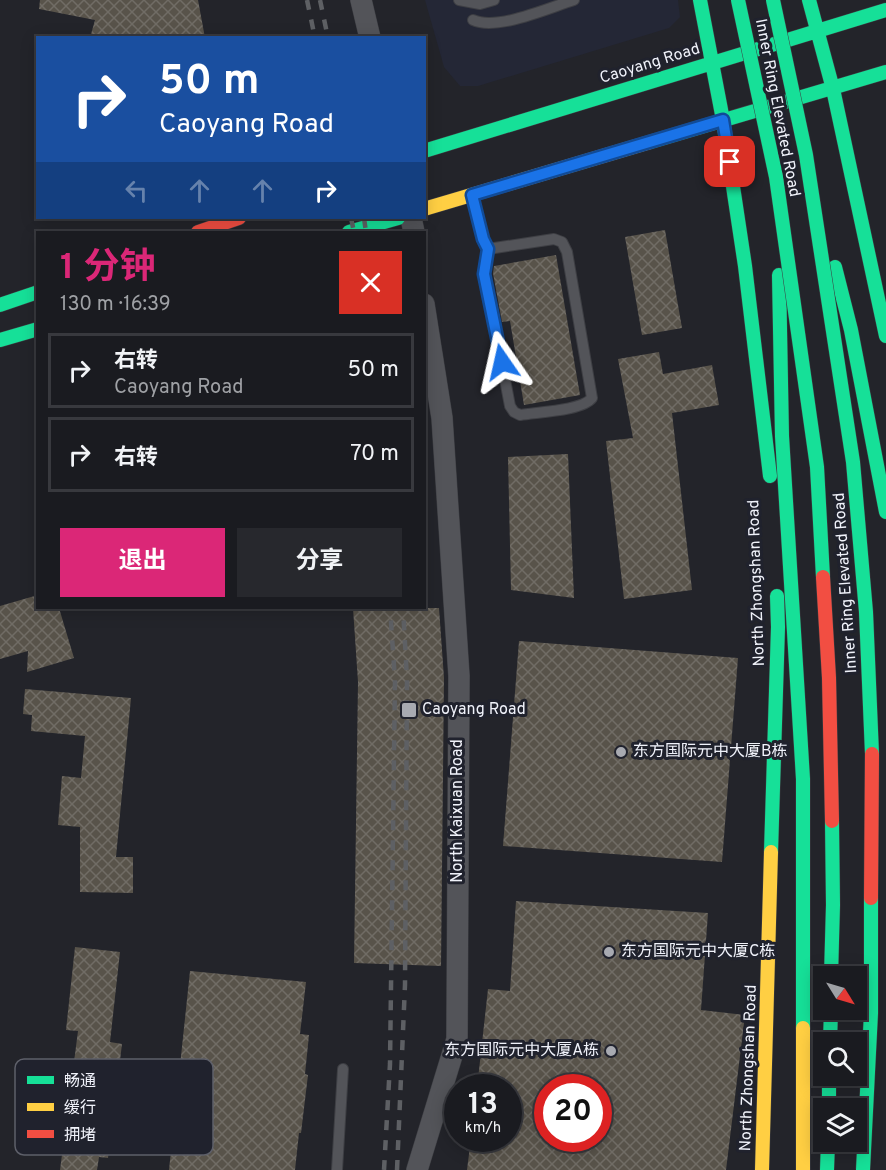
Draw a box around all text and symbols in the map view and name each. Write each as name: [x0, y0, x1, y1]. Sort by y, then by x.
street label: Inner Ring Elevated Road: [750, 17, 804, 199]
street label: Caoyang Road: [597, 39, 703, 89]
text: 50 m: [159, 56, 260, 109]
icon: right: [60, 60, 138, 138]
text: Caoyang Road: [159, 108, 334, 142]
pin: [704, 136, 755, 187]
icon: arrive: [713, 145, 746, 178]
icon: left: [120, 174, 153, 207]
icon: ahead: [183, 174, 216, 207]
icon: ahead: [246, 174, 279, 207]
icon: right: [309, 174, 342, 207]
text: 1 分钟: [60, 246, 155, 292]
button: close: [339, 251, 402, 314]
text: 130 m · 16:39: [60, 292, 171, 318]
position arrow: [470, 330, 534, 394]
text: 右转: [114, 348, 158, 375]
icon: right: [63, 354, 96, 387]
text: 50 m: [347, 357, 399, 384]
text: Caoyang Road: [114, 375, 244, 401]
icon: right: [63, 438, 96, 471]
text: 70 m: [350, 441, 399, 468]
text: 右转: [114, 445, 158, 472]
street label: Inner Ring Elevated Road: [830, 492, 862, 674]
street label: North Zhongshan Road: [744, 499, 770, 667]
button: 退出: [60, 528, 225, 597]
button: 分享: [237, 528, 402, 597]
place label: Caoyang Road: [422, 700, 526, 720]
marker: Caoyang Road: [400, 701, 418, 719]
street label: North Kaixuan Road: [448, 739, 468, 883]
place label: 东方国际元中大厦B栋: [633, 742, 788, 762]
marker: 东方国际元中大厦B栋: [614, 745, 628, 759]
place label: 东方国际元中大厦C栋: [621, 942, 775, 962]
marker: 东方国际元中大厦C栋: [602, 945, 616, 959]
north arrow: [813, 966, 867, 1020]
map controls: [813, 966, 867, 1152]
street label: North Zhongshan Road: [736, 984, 762, 1152]
button: search: [813, 1032, 867, 1086]
place label: 东方国际元中大厦A栋: [444, 1041, 599, 1061]
marker: 东方国际元中大厦A栋: [604, 1044, 618, 1058]
legend: [15, 1059, 213, 1155]
text: 畅通: [64, 1072, 96, 1092]
speed limit sign: 20: [534, 1074, 612, 1152]
text: 13: [468, 1087, 498, 1124]
button: layers: [813, 1098, 867, 1152]
text: 缓行: [64, 1099, 96, 1119]
text: km/h: [465, 1119, 501, 1138]
text: 拥堵: [64, 1126, 96, 1146]

